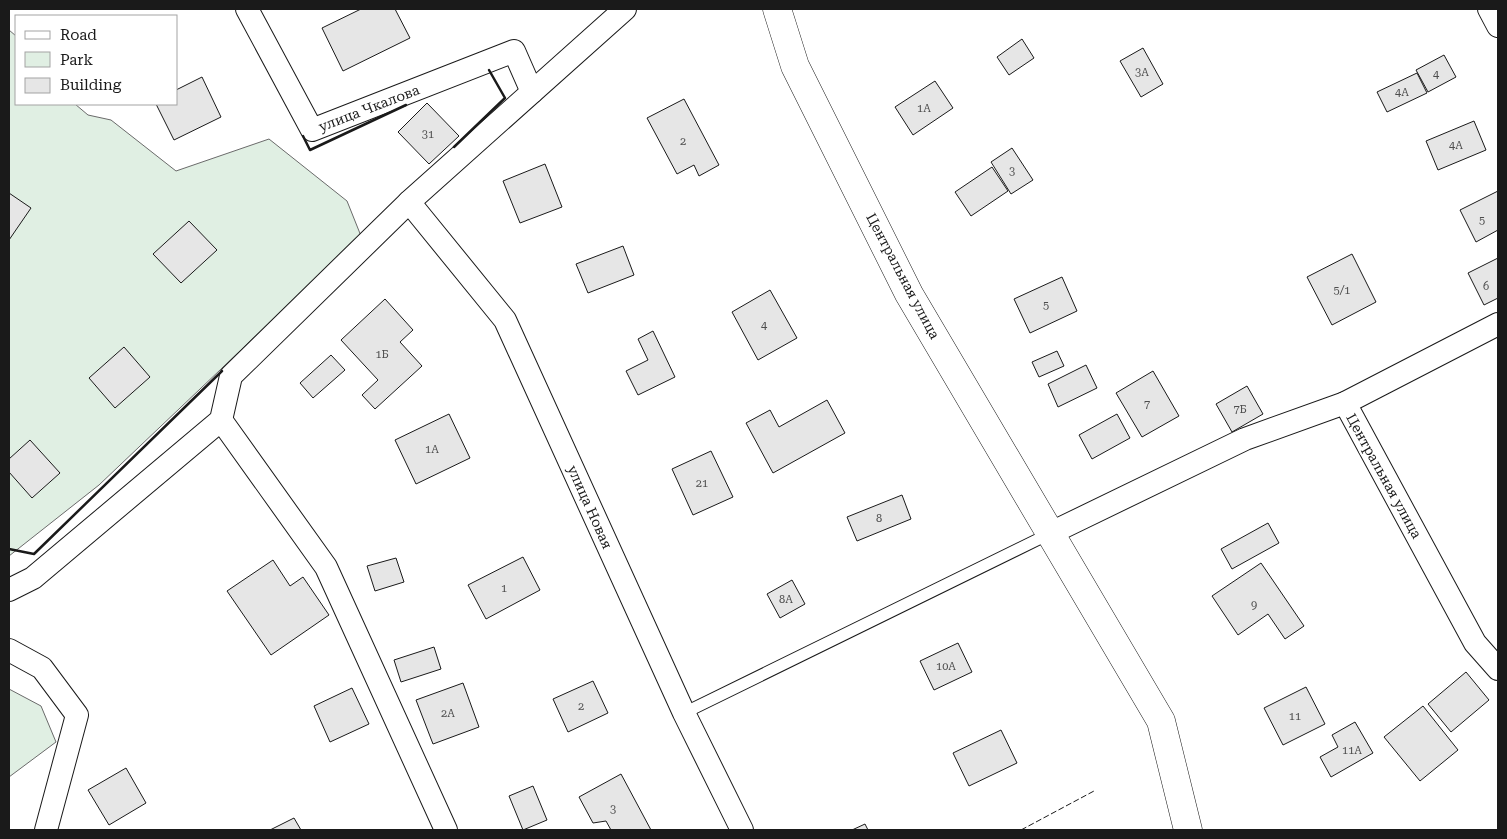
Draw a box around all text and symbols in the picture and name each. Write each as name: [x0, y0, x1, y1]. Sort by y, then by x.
legend: [15, 15, 178, 105]
text: Road: [60, 26, 97, 44]
text: Park: [60, 51, 94, 69]
house number: 3А: [1135, 66, 1149, 79]
house number: 4: [1433, 68, 1440, 81]
text: Building: [60, 76, 122, 94]
street label: улица Чкалова: [316, 81, 422, 135]
house number: 4А: [1395, 86, 1409, 99]
house number: 1А: [917, 102, 931, 115]
house number: 31: [422, 128, 434, 141]
house number: 2: [680, 135, 686, 148]
house number: 4А: [1449, 139, 1463, 152]
house number: 3: [1009, 165, 1015, 178]
street label: Центральная улица: [863, 210, 943, 342]
house number: 5: [1479, 214, 1485, 227]
house number: 6: [1483, 280, 1489, 293]
house number: 5/1: [1334, 284, 1350, 297]
house number: 5: [1043, 299, 1049, 312]
house number: 4: [761, 319, 768, 332]
house number: 1Б: [375, 348, 389, 361]
house number: 7: [1144, 398, 1150, 411]
house number: 7Б: [1233, 403, 1247, 416]
street label: Центральная улица: [1343, 411, 1425, 542]
house number: 1А: [425, 443, 439, 456]
street label: улица Новая: [564, 463, 616, 551]
house number: 21: [696, 477, 708, 490]
house number: 8: [876, 512, 882, 525]
house number: 1: [501, 582, 507, 595]
house number: 8А: [779, 593, 793, 606]
house number: 9: [1251, 599, 1257, 612]
house number: 10А: [936, 660, 956, 673]
house number: 2: [578, 700, 584, 713]
house number: 2А: [441, 707, 455, 720]
house number: 11: [1289, 710, 1301, 723]
house number: 11А: [1342, 744, 1362, 757]
house number: 3: [610, 803, 616, 816]

